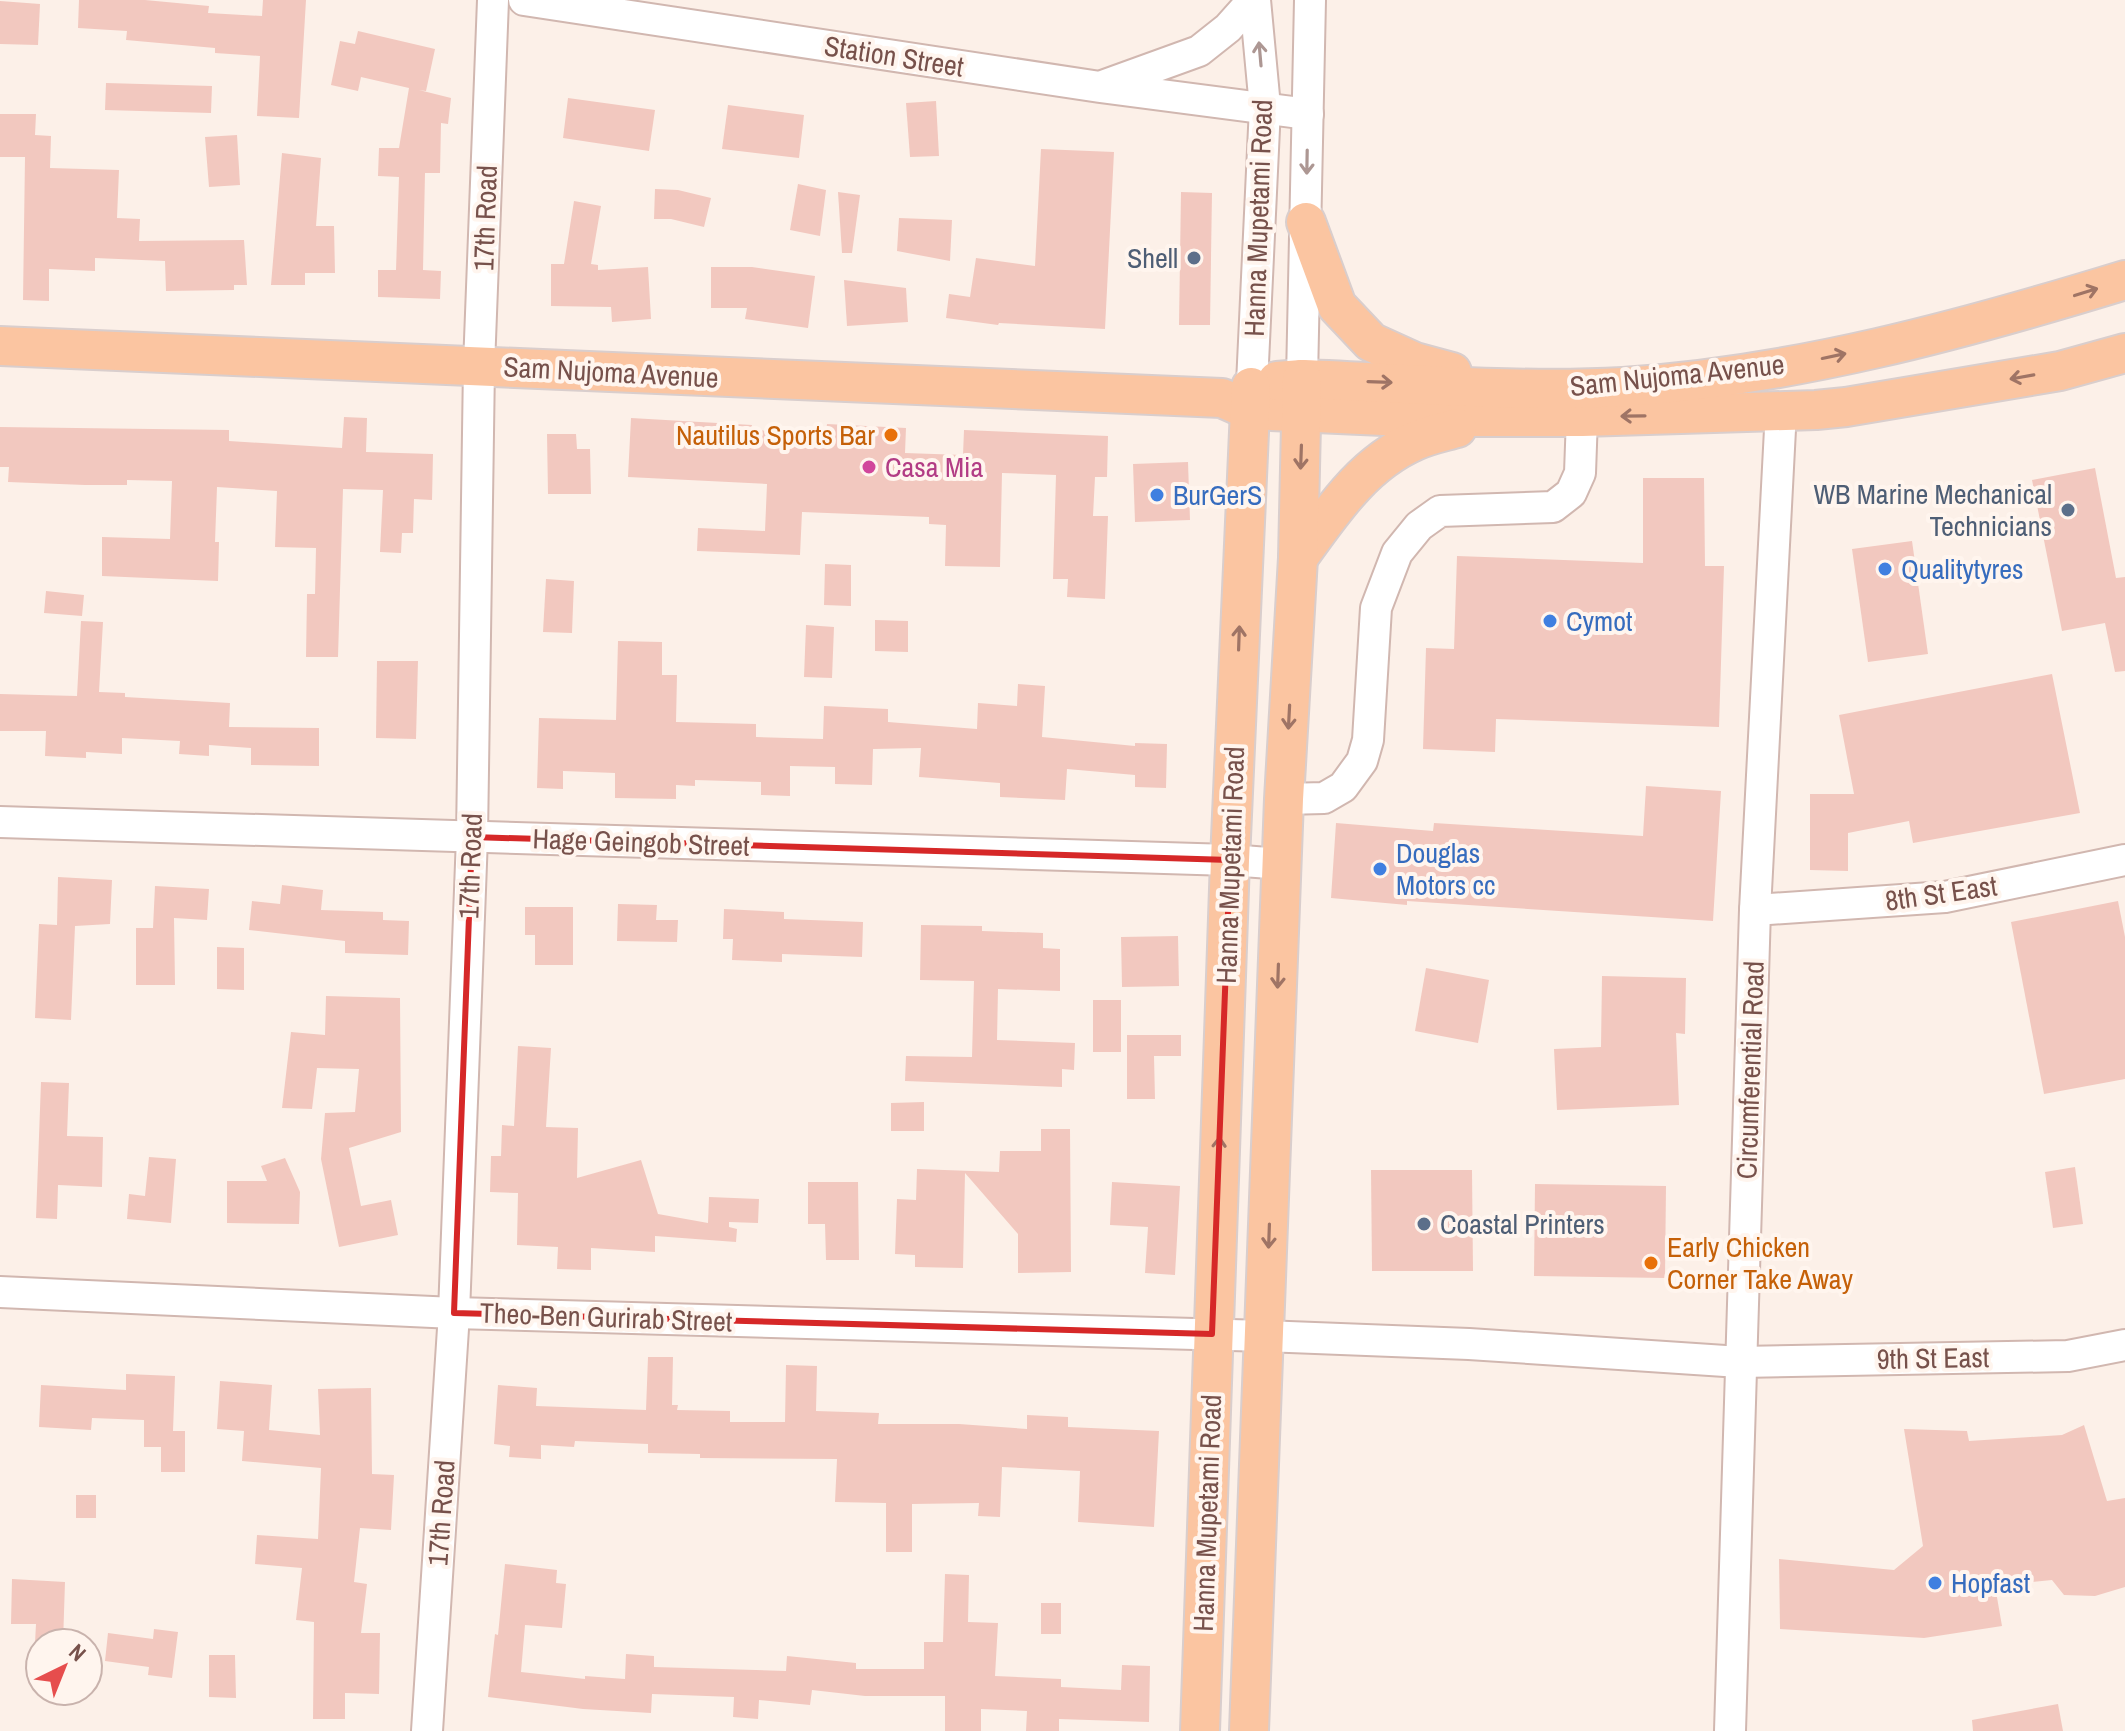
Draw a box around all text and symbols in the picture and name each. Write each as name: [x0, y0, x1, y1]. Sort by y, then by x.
street label: Station Street: [822, 26, 966, 86]
one-way arrow: [1253, 41, 1268, 68]
street label: Hanna Mupetami Road: [1235, 99, 1281, 337]
one-way arrow: [1299, 148, 1315, 175]
street label: 17th Road: [464, 164, 506, 272]
place label: Shell: [1127, 239, 1178, 277]
marker: Shell: [1185, 249, 1203, 267]
one-way arrow: [2072, 284, 2098, 299]
street label: Sam Nujoma Avenue: [1568, 345, 1786, 405]
street label: Sam Nujoma Avenue: [503, 347, 719, 397]
one-way arrow: [1820, 348, 1846, 363]
one-way arrow: [2010, 371, 2035, 386]
one-way arrow: [1366, 374, 1393, 389]
one-way arrow: [1620, 408, 1647, 424]
place label: Nautilus Sports Bar: [676, 416, 875, 454]
marker: Nautilus Sports Bar: [882, 426, 900, 444]
one-way arrow: [1293, 443, 1309, 470]
place label: Casa Mia: [885, 448, 983, 486]
marker: Casa Mia: [860, 458, 878, 476]
place label: WB Marine Mechanical Technicians: [1813, 475, 2052, 545]
place label: BurGerS: [1173, 476, 1262, 514]
marker: BurGerS: [1148, 486, 1166, 504]
marker: WB Marine Mechanical Technicians: [2059, 501, 2077, 519]
place label: Qualitytyres: [1901, 550, 2024, 588]
marker: Qualitytyres: [1876, 560, 1894, 578]
place label: Cymot: [1566, 602, 1632, 640]
marker: Cymot: [1541, 612, 1559, 630]
one-way arrow: [1232, 625, 1247, 652]
one-way arrow: [1281, 703, 1296, 730]
street label: Hanna Mupetami Road: [1207, 746, 1253, 984]
street label: 17th Road: [449, 812, 491, 920]
street label: Hage Geingob Street: [532, 819, 750, 865]
place label: Douglas Motors cc: [1396, 834, 1496, 904]
marker: Douglas Motors cc: [1371, 860, 1389, 878]
street label: 8th St East: [1883, 866, 1999, 920]
street label: Circumferential Road: [1727, 960, 1773, 1180]
one-way arrow: [1271, 962, 1286, 989]
one-way arrow: [1212, 1136, 1227, 1163]
place label: Coastal Printers: [1440, 1205, 1605, 1243]
marker: Coastal Printers: [1415, 1215, 1433, 1233]
one-way arrow: [1262, 1222, 1277, 1249]
place label: Early Chicken Corner Take Away: [1667, 1228, 1853, 1298]
marker: Early Chicken Corner Take Away: [1642, 1254, 1660, 1272]
street label: Theo-Ben Gurirab Street: [479, 1294, 733, 1340]
street label: 9th St East: [1877, 1338, 1989, 1378]
street label: Hanna Mupetami Road: [1184, 1394, 1230, 1632]
street label: 17th Road: [418, 1459, 464, 1567]
place label: Hopfast: [1951, 1564, 2030, 1602]
marker: Hopfast: [1926, 1574, 1944, 1592]
north arrow: [24, 1627, 104, 1707]
text: N: [63, 1637, 93, 1668]

